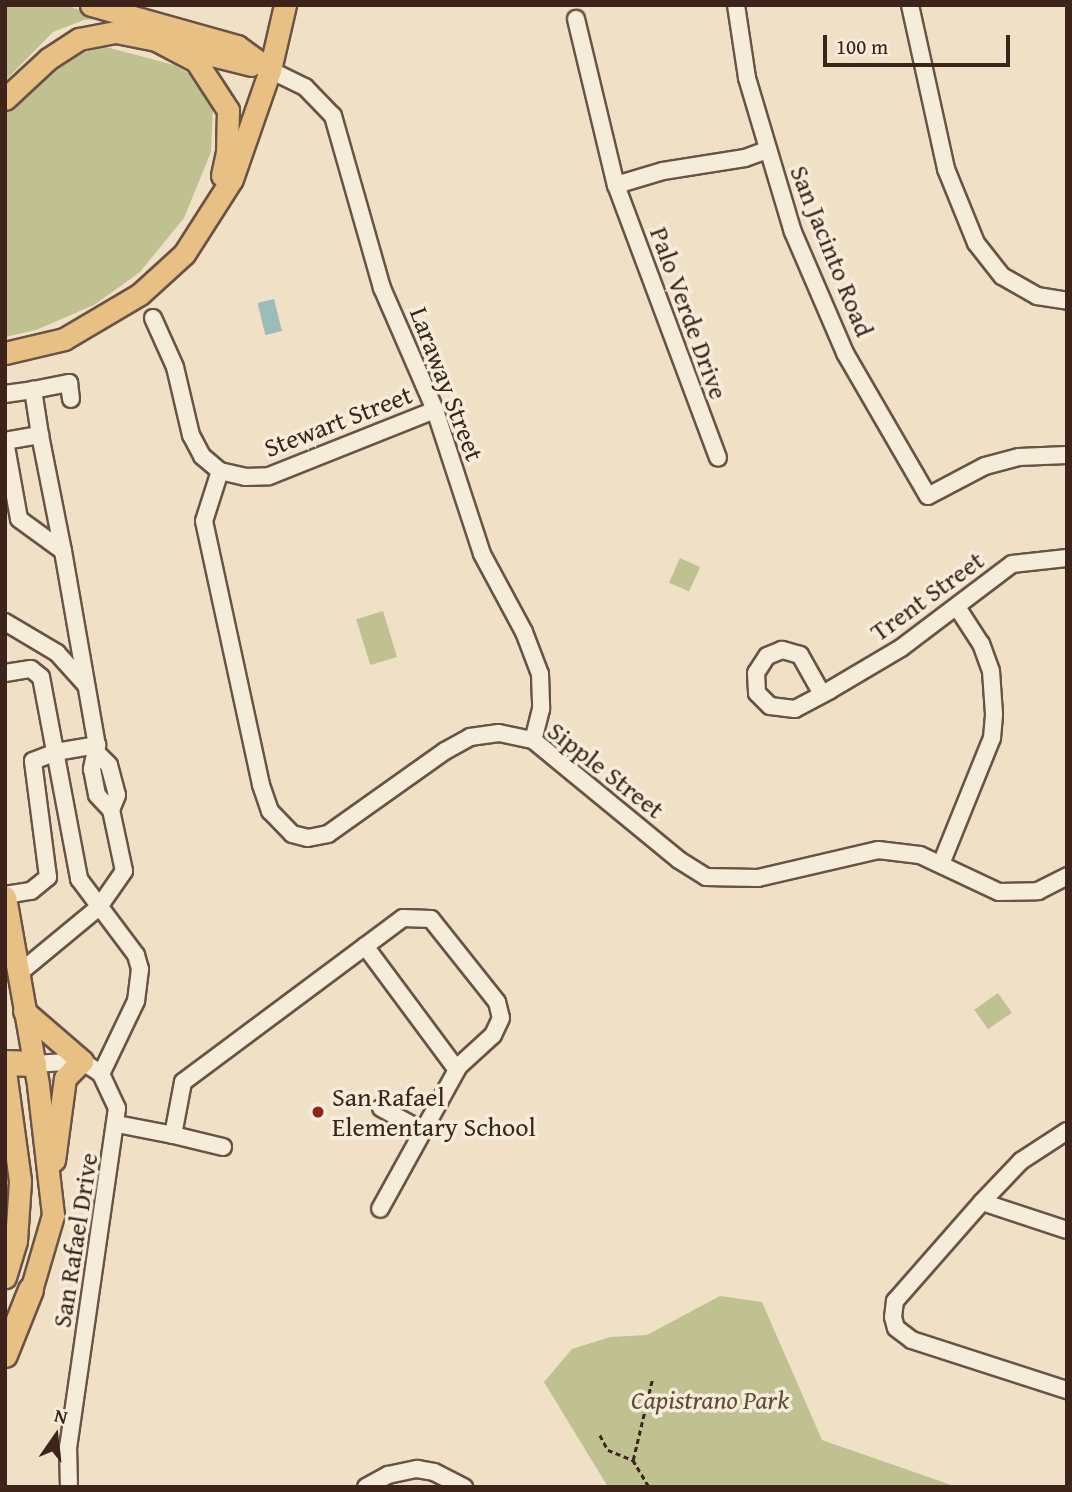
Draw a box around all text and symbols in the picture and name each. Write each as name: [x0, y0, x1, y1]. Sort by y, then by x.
scale bar: [827, 21, 1014, 65]
text: 100 m: [836, 31, 888, 62]
street label: San Jacinto Road: [783, 161, 881, 341]
street label: Palo Verde Drive: [643, 223, 735, 403]
street label: Laraway Street: [403, 303, 491, 465]
street label: Stewart Street: [260, 379, 416, 463]
street label: Trent Street: [864, 544, 990, 648]
street label: Sipple Street: [542, 715, 670, 825]
place label: San Rafael Elementary School: [332, 1081, 536, 1142]
marker: San Rafael Elementary School: [310, 1104, 326, 1120]
street label: San Rafael Drive: [46, 1150, 104, 1330]
park label: Capistrano Park: [631, 1384, 789, 1416]
north arrow: [21, 1401, 91, 1471]
text: N: [52, 1401, 71, 1431]

